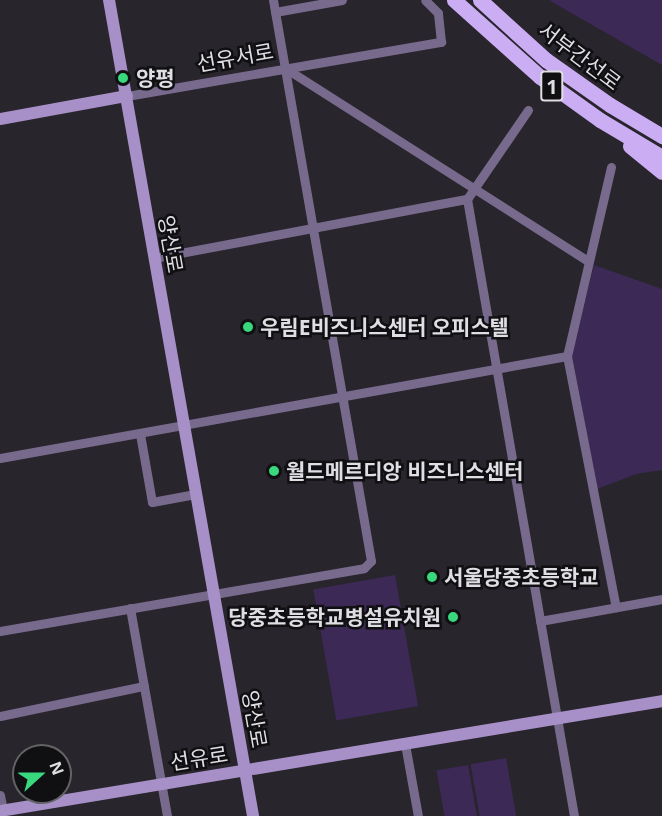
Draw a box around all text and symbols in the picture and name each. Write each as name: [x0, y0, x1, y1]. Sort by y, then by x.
street label: 서부간선로: [534, 17, 626, 95]
street label: 선유서로: [195, 38, 275, 76]
place label: 양평: [136, 65, 175, 91]
marker: 양평: [114, 69, 132, 87]
road number: 1: [540, 69, 564, 103]
street label: 양산로: [154, 213, 188, 275]
place label: 우림E비즈니스센터 오피스텔: [260, 314, 509, 340]
marker: 우림E비즈니스센터 오피스텔: [241, 320, 255, 334]
place label: 월드메르디앙 비즈니스센터: [286, 458, 523, 484]
marker: 월드메르디앙 비즈니스센터: [267, 464, 281, 478]
place label: 서울당중초등학교: [444, 564, 599, 590]
marker: 서울당중초등학교: [425, 570, 439, 584]
place label: 당중초등학교병설유치원: [228, 604, 441, 630]
marker: 당중초등학교병설유치원: [446, 610, 460, 624]
street label: 양산로: [238, 688, 272, 750]
street label: 선유로: [168, 741, 230, 775]
north arrow: [12, 744, 72, 804]
text: N: [44, 758, 70, 778]

